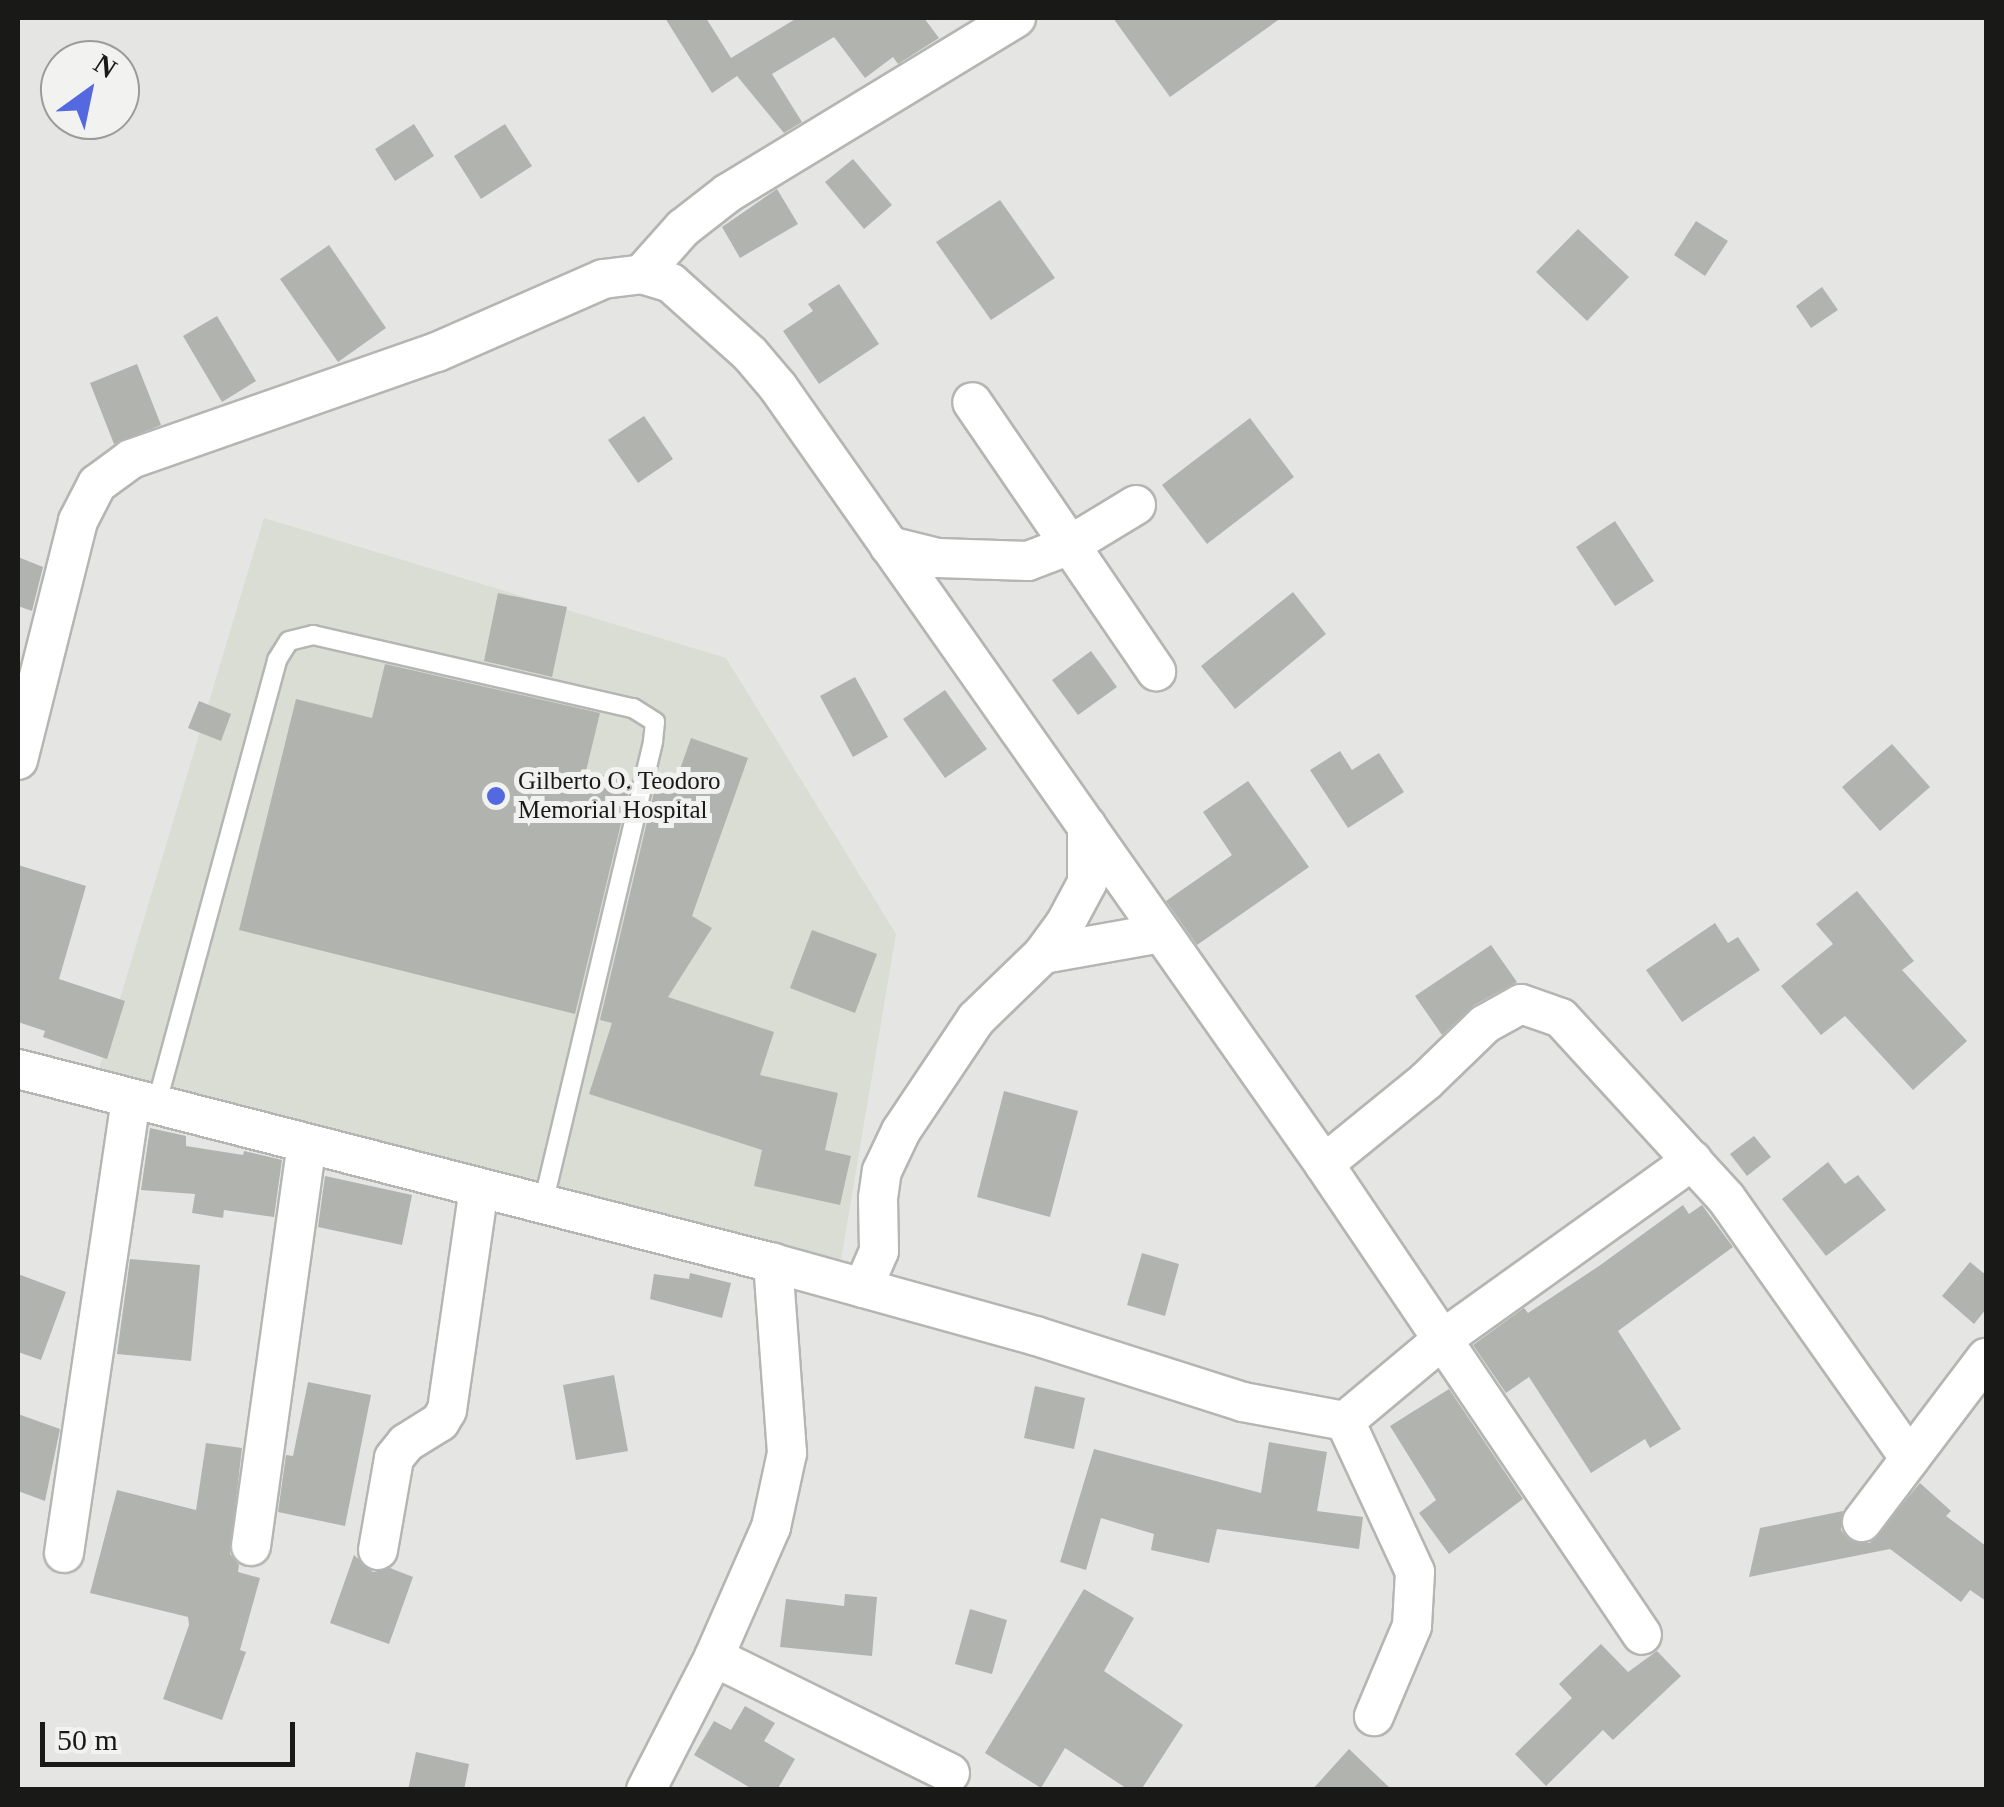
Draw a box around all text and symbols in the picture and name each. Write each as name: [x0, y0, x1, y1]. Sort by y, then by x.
north arrow: [40, 40, 140, 140]
text: N: [89, 48, 122, 85]
place label: Gilberto O. Teodoro Memorial Hospital: [518, 767, 721, 826]
marker: Gilberto O. Teodoro Memorial Hospital: [483, 783, 509, 809]
scale bar: [45, 1702, 300, 1764]
text: 50 m: [57, 1723, 118, 1756]

